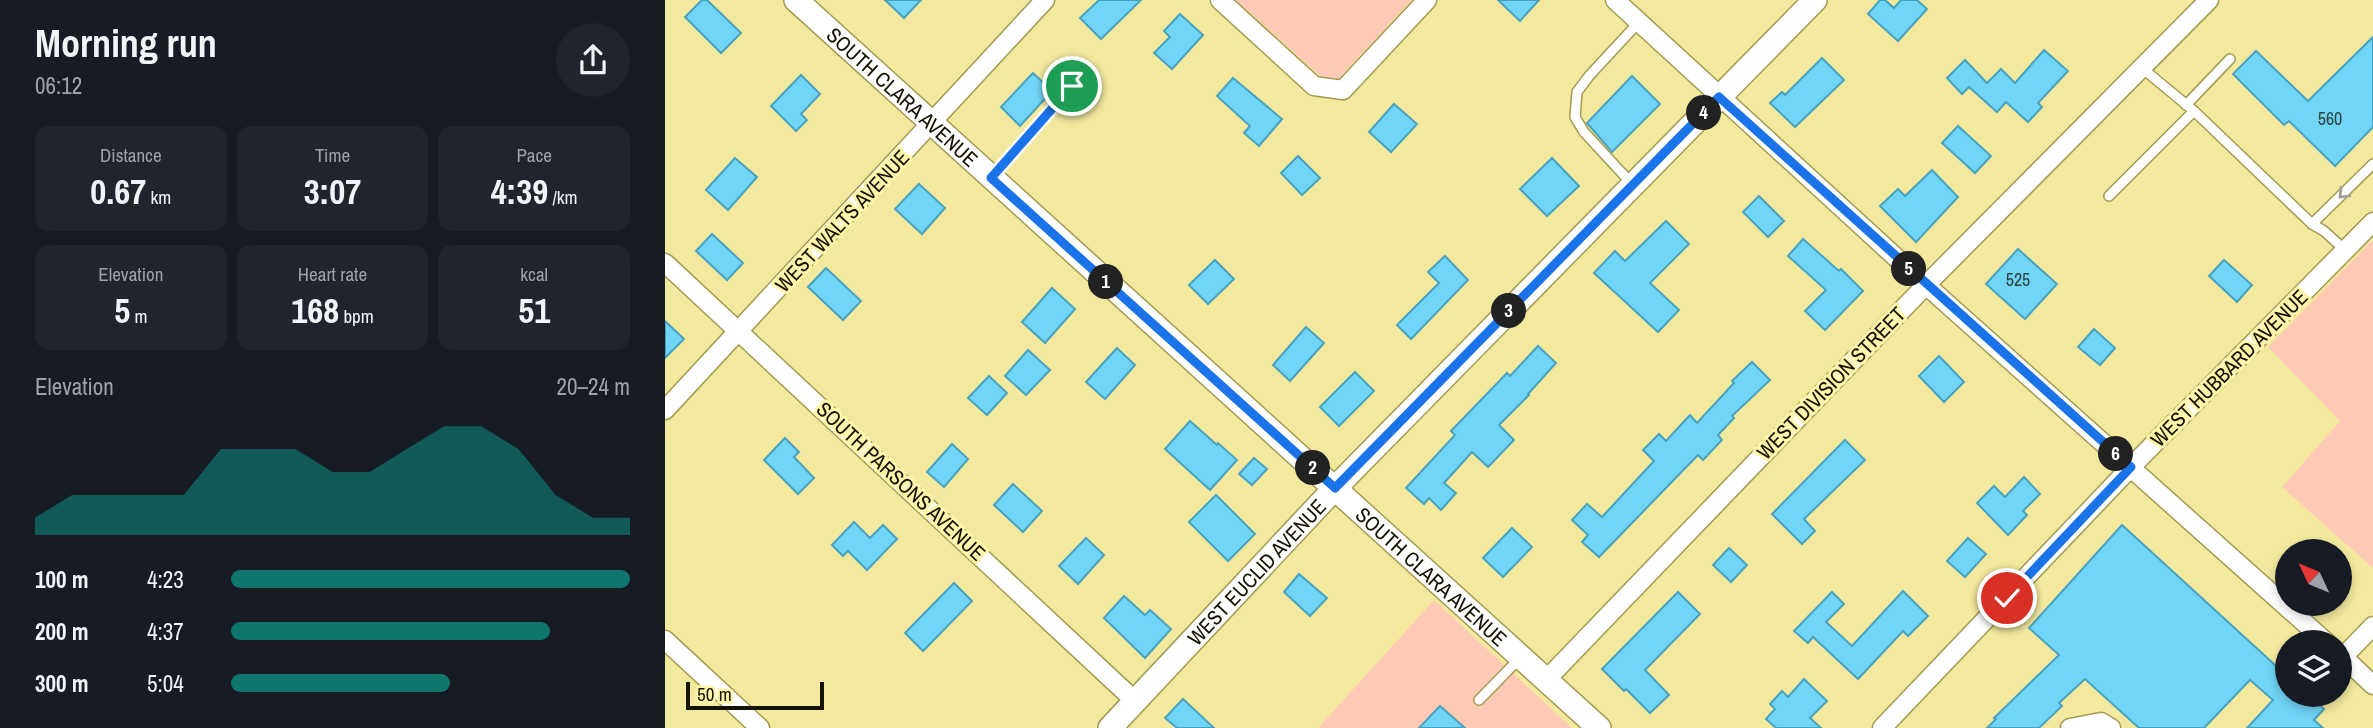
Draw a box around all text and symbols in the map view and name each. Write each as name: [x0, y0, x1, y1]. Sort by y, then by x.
text: Morning run: [35, 18, 217, 69]
street label: SOUTH CLARA AVENUE: [821, 20, 985, 173]
button: share: [556, 23, 630, 97]
pin: [1042, 56, 1102, 116]
icon: arrive: [1053, 67, 1091, 105]
text: 06:12: [35, 70, 82, 101]
pin: 4: [1686, 96, 1721, 130]
text: 4: [1699, 99, 1708, 125]
house number: 560: [2318, 106, 2342, 131]
text: Distance: [100, 142, 162, 168]
text: Time: [315, 142, 350, 168]
text: Pace: [516, 142, 552, 168]
street label: WEST WALTS AVENUE: [768, 143, 916, 299]
text: 0.67: [90, 168, 146, 215]
text: 3:07: [304, 168, 361, 215]
text: 4:39: [491, 168, 548, 215]
text: km: [146, 184, 171, 210]
text: /km: [548, 184, 578, 210]
one-way arrow: [2338, 186, 2351, 199]
pin: 5: [1891, 252, 1927, 286]
text: 5: [1904, 255, 1913, 281]
text: Elevation: [98, 261, 163, 287]
text: Heart rate: [298, 261, 367, 287]
text: kcal: [520, 261, 548, 287]
pin: 1: [1089, 264, 1123, 300]
house number: 525: [2006, 267, 2030, 292]
text: 1: [1101, 268, 1110, 294]
street label: WEST HUBBARD AVENUE: [2144, 283, 2314, 453]
text: 5: [114, 287, 130, 334]
text: 168: [291, 287, 339, 334]
text: 51: [518, 287, 550, 334]
pin: 3: [1491, 294, 1527, 328]
text: 3: [1504, 297, 1513, 323]
street label: WEST DIVISION STREET: [1750, 300, 1912, 466]
text: m: [130, 303, 147, 329]
text: bpm: [339, 303, 374, 329]
text: Elevation: [35, 371, 114, 402]
text: 20–24 m: [557, 371, 630, 402]
street label: SOUTH PARSONS AVENUE: [810, 395, 992, 567]
pin: 6: [2099, 436, 2133, 472]
text: 6: [2111, 440, 2120, 466]
pin: 2: [1295, 450, 1331, 486]
text: 2: [1308, 454, 1317, 480]
street label: WEST EUCLID AVENUE: [1180, 492, 1332, 651]
street label: SOUTH CLARA AVENUE: [1350, 500, 1514, 653]
north arrow: [2275, 539, 2352, 616]
map controls: [2275, 539, 2352, 707]
text: 100 m: [35, 564, 88, 595]
text: 4:23: [147, 564, 184, 595]
pin: [1977, 568, 2037, 628]
icon: check: [1988, 579, 2026, 617]
text: 200 m: [35, 616, 88, 647]
text: 4:37: [147, 616, 184, 647]
button: layers: [2275, 630, 2352, 707]
text: 300 m: [35, 668, 88, 699]
text: 5:04: [147, 668, 184, 699]
scale bar: [686, 679, 824, 711]
text: 50 m: [697, 681, 732, 707]

